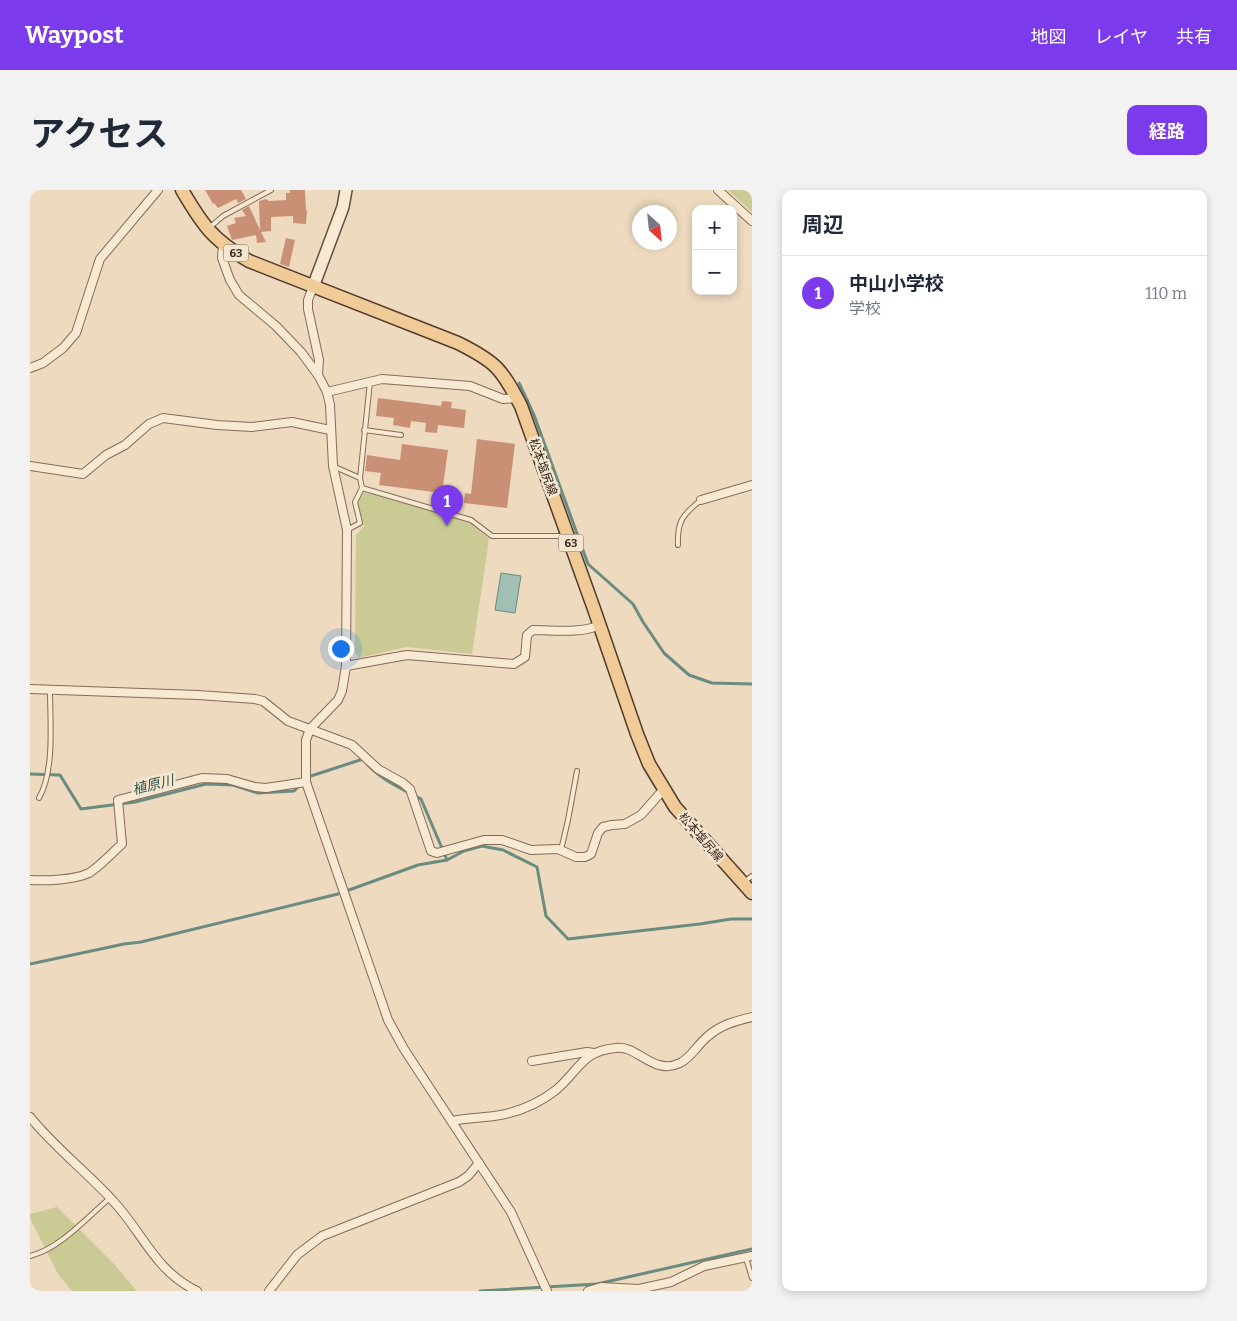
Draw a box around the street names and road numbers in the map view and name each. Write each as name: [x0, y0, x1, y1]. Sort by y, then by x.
road number: 63: [224, 244, 248, 262]
street label: 松本塩尻線: [526, 436, 560, 498]
road number: 63: [558, 534, 584, 552]
street label: 松本塩尻線: [676, 810, 726, 864]

